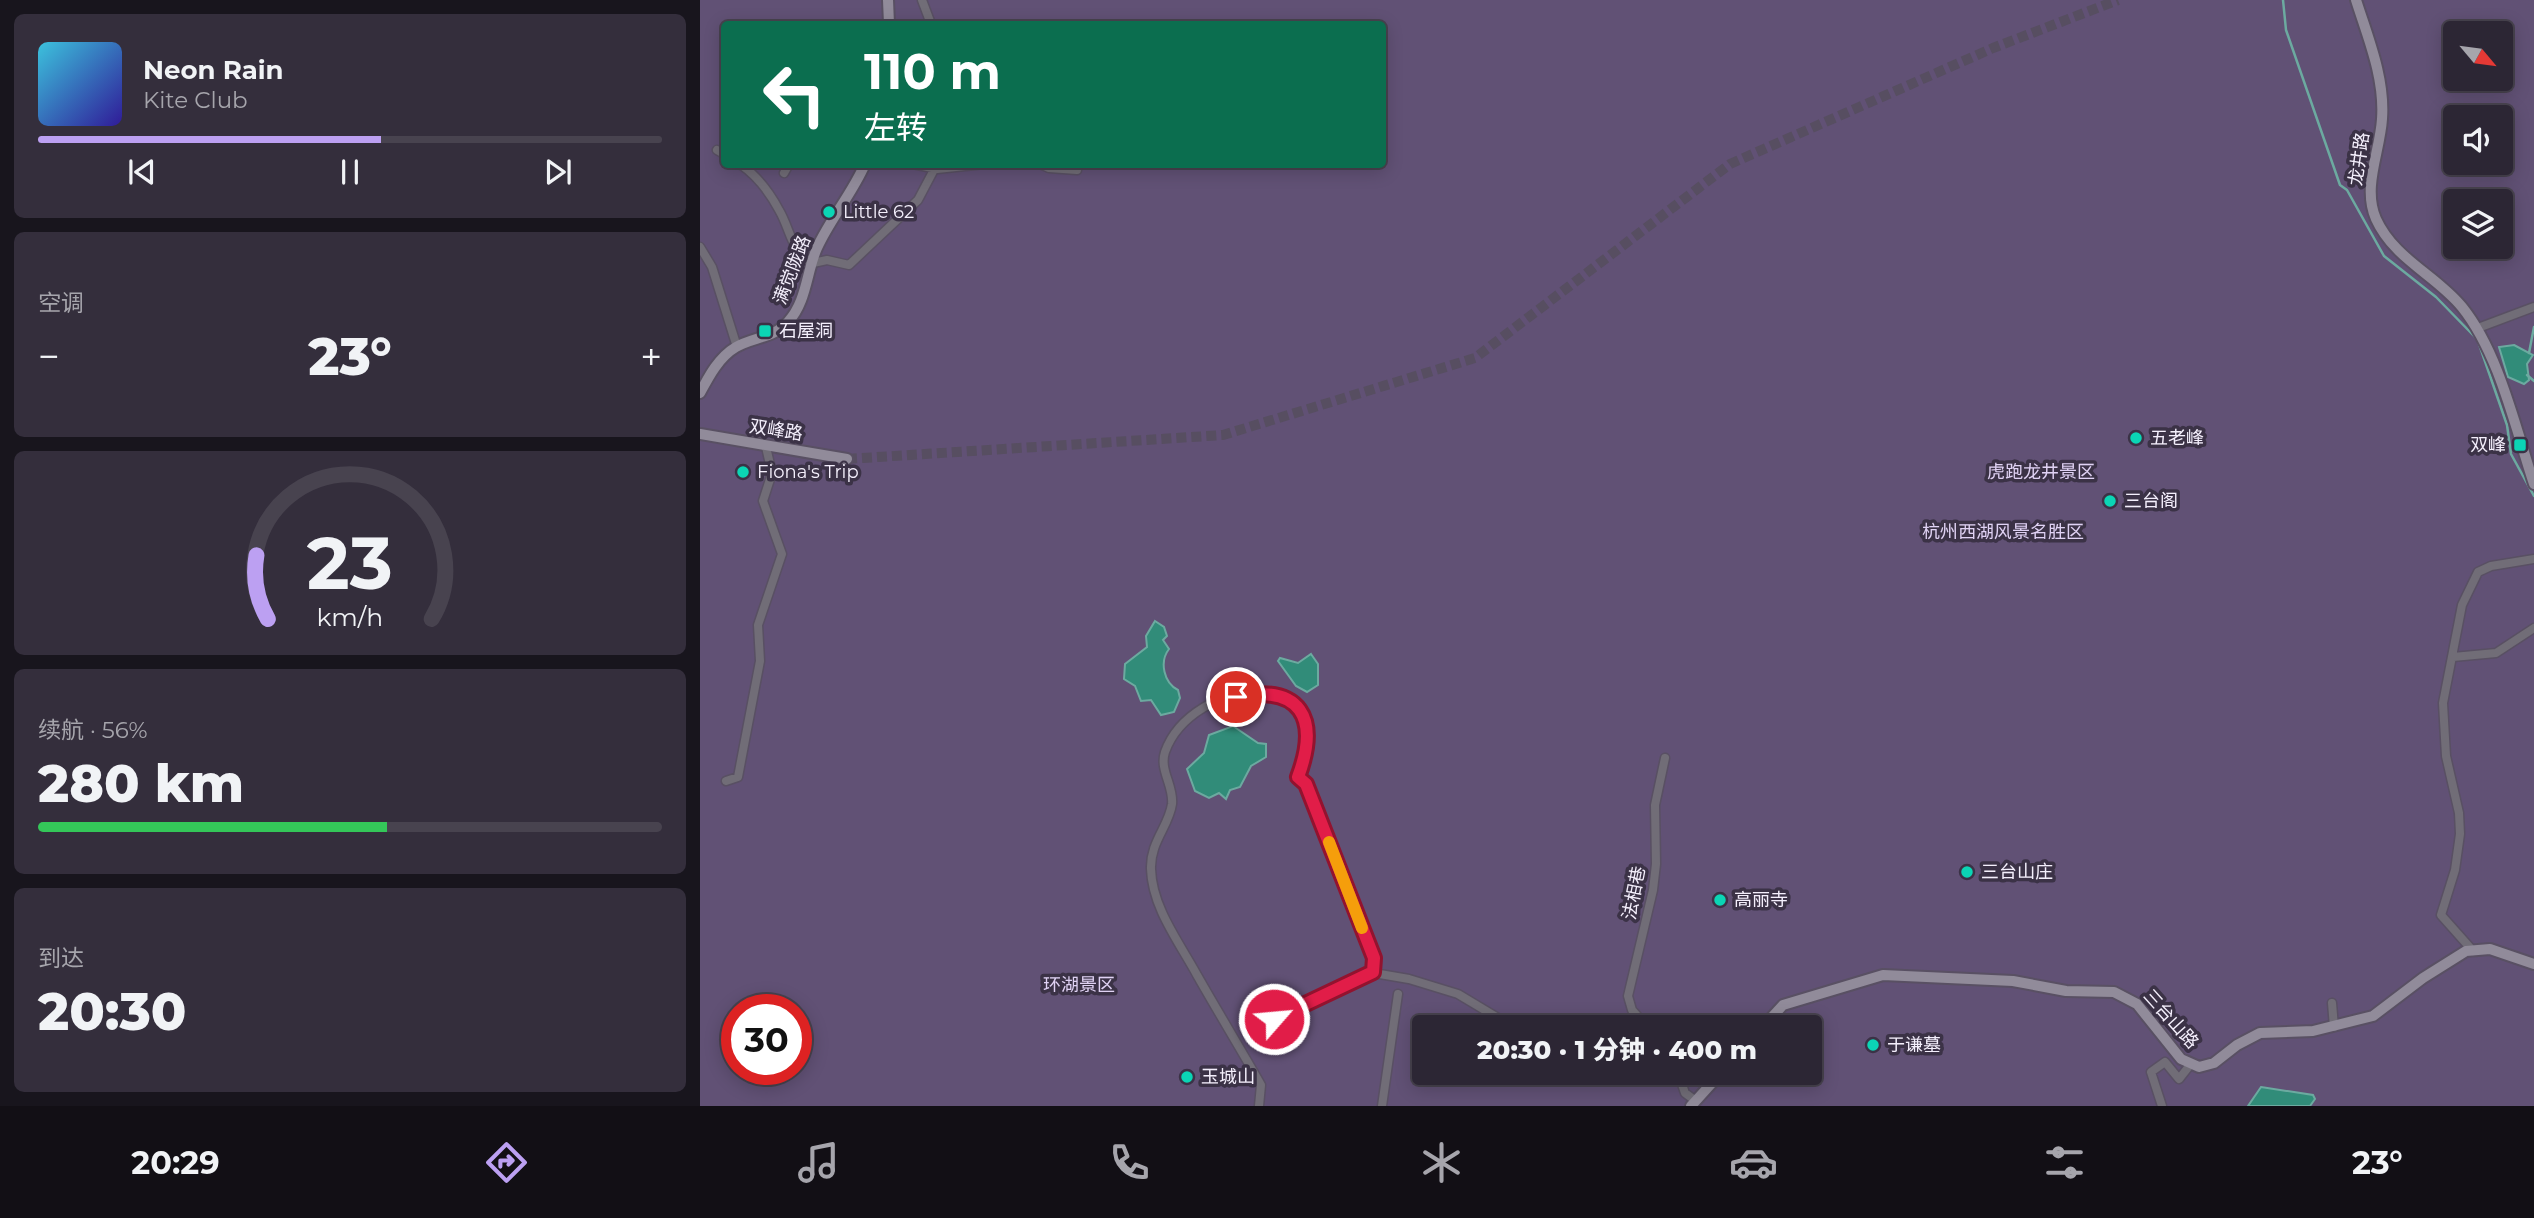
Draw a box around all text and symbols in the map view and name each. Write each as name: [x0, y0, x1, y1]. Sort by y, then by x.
north arrow: [2443, 21, 2513, 91]
map controls: [2443, 21, 2513, 259]
text: 110 m: [864, 42, 1001, 101]
icon: left: [749, 49, 840, 140]
text: Neon Rain: [143, 54, 284, 86]
text: Kite Club: [143, 86, 248, 114]
button: sound: [2443, 105, 2513, 175]
text: 左转: [864, 108, 928, 147]
street label: 龙井路: [2344, 131, 2374, 187]
icon: previous: [123, 153, 161, 191]
icon: pause: [331, 153, 369, 191]
icon: next: [539, 153, 577, 191]
button: layers: [2443, 189, 2513, 259]
place label: Little 62: [843, 201, 914, 223]
marker: Little 62: [821, 204, 837, 220]
street label: 满觉陇路: [769, 232, 815, 308]
text: 空调: [38, 289, 84, 317]
place label: 石屋洞: [779, 320, 833, 342]
marker: 石屋洞: [757, 323, 773, 339]
text: 23°: [308, 325, 392, 388]
text: −: [38, 333, 60, 380]
text: +: [640, 333, 662, 380]
street label: 双峰路: [748, 415, 804, 445]
place label: 五老峰: [2150, 427, 2204, 449]
marker: 五老峰: [2128, 430, 2144, 446]
place label: 双峰: [2470, 434, 2506, 456]
marker: 双峰: [2512, 437, 2528, 453]
place label: Fiona's Trip: [757, 461, 859, 483]
park label: 虎跑龙井景区: [1987, 461, 2095, 483]
marker: Fiona's Trip: [735, 464, 751, 480]
place label: 三台阁: [2124, 490, 2178, 512]
marker: 三台阁: [2102, 493, 2118, 509]
text: 23: [307, 519, 393, 607]
park label: 杭州西湖风景名胜区: [1922, 521, 2084, 543]
text: km/h: [317, 602, 383, 632]
pin: [1206, 667, 1266, 727]
icon: arrive: [1217, 678, 1255, 716]
text: 续航 · 56%: [38, 716, 147, 744]
text: 280 km: [38, 752, 244, 815]
place label: 三台山庄: [1981, 861, 2053, 883]
street label: 法相巷: [1618, 864, 1650, 922]
marker: 三台山庄: [1959, 864, 1975, 880]
place label: 高丽寺: [1734, 889, 1788, 911]
marker: 高丽寺: [1712, 892, 1728, 908]
text: 到达: [38, 944, 84, 972]
park label: 环湖景区: [1043, 974, 1115, 996]
text: 20:30: [38, 980, 186, 1043]
position arrow: [1237, 982, 1311, 1056]
street label: 三台山路: [2139, 985, 2203, 1053]
speed limit sign: 30: [721, 994, 812, 1085]
text: 20:30 · 1 分钟 · 400 m: [1477, 1034, 1757, 1066]
place label: 于谦墓: [1887, 1034, 1941, 1056]
marker: 于谦墓: [1865, 1037, 1881, 1053]
place label: 玉城山: [1201, 1066, 1255, 1088]
marker: 玉城山: [1179, 1069, 1195, 1085]
icon: directions: [482, 1138, 531, 1187]
icon: music: [794, 1138, 843, 1187]
icon: phone: [1105, 1138, 1154, 1187]
icon: climate: [1417, 1138, 1466, 1187]
icon: car: [1729, 1138, 1778, 1187]
icon: filters: [2040, 1138, 2089, 1187]
text: 20:29: [131, 1143, 220, 1182]
text: 23°: [2352, 1143, 2403, 1182]

